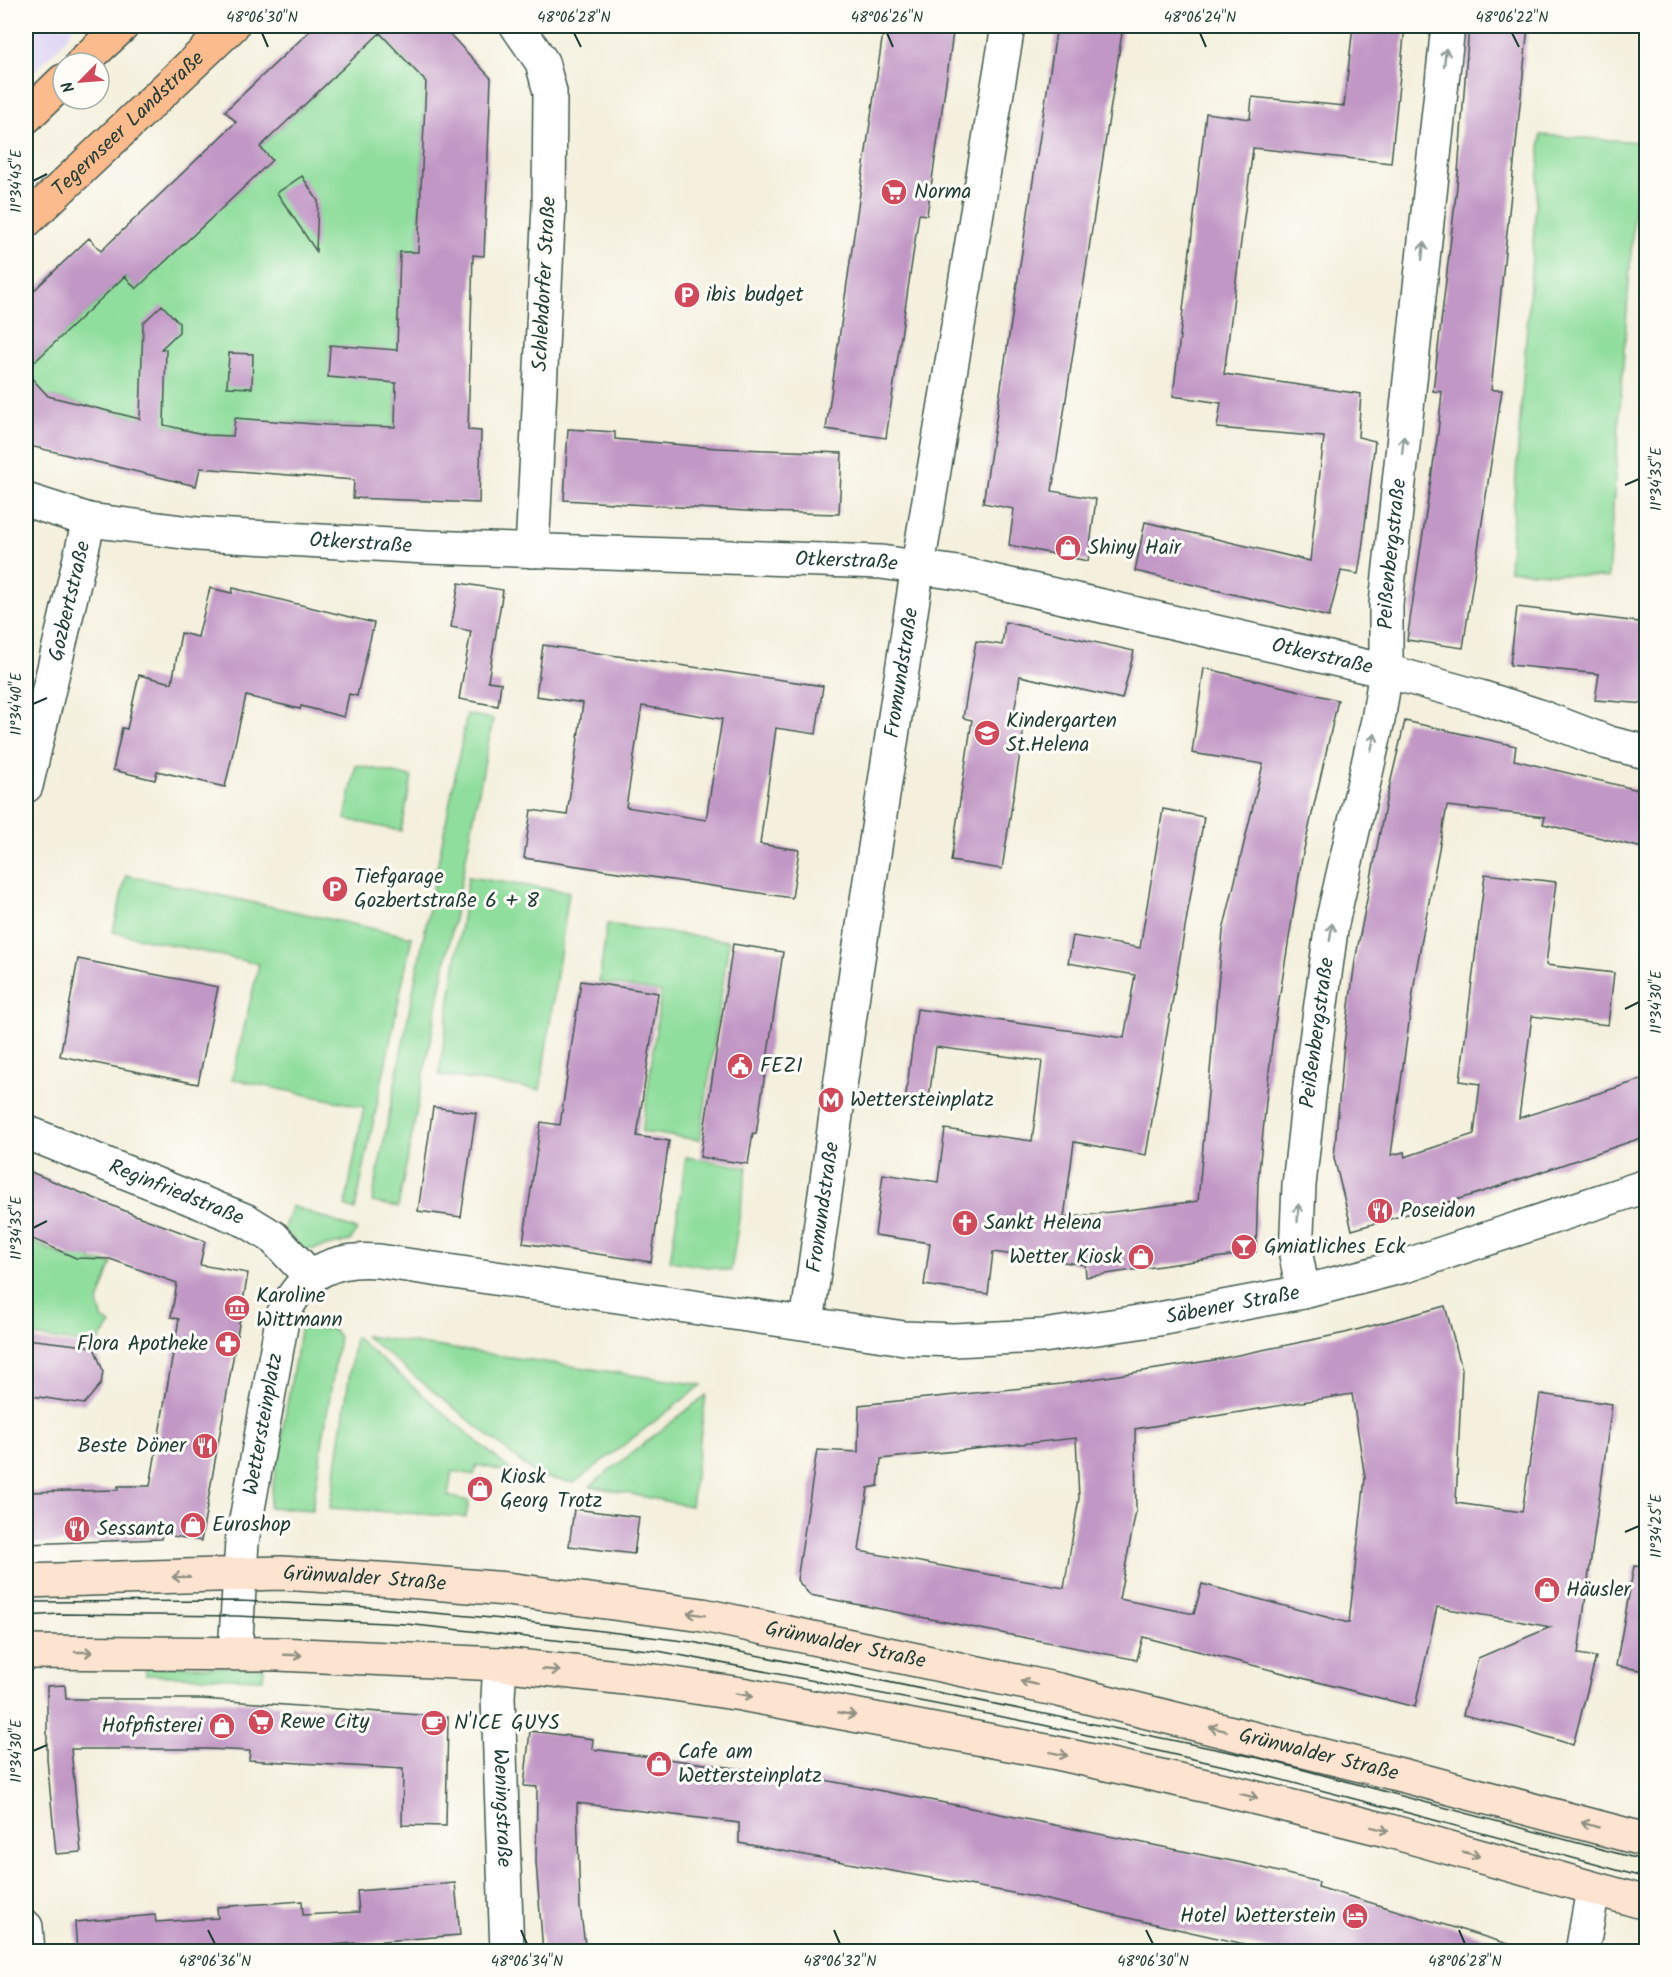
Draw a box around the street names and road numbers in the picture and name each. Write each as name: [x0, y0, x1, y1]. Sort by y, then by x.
street label: Tegernseer Landstraße: [44, 43, 213, 205]
street label: Schlehdorfer Straße: [524, 195, 566, 372]
street label: Peißenbergstraße: [1370, 476, 1416, 630]
street label: Otkerstraße: [308, 524, 414, 563]
street label: Gozbertstraße: [40, 537, 100, 665]
street label: Otkerstraße: [794, 543, 901, 581]
street label: Fromundstraße: [875, 605, 928, 740]
street label: Otkerstraße: [1268, 629, 1377, 684]
street label: Peißenbergstraße: [1291, 955, 1344, 1110]
street label: Fromundstraße: [798, 1139, 849, 1275]
street label: Reginfriedstraße: [104, 1150, 249, 1235]
street label: Säbener Straße: [1163, 1276, 1303, 1334]
street label: Wettersteinplatz: [234, 1350, 292, 1498]
street label: Grünwalder Straße: [282, 1557, 448, 1601]
street label: Grünwalder Straße: [762, 1612, 929, 1678]
street label: Grünwalder Straße: [1236, 1719, 1403, 1790]
street label: Weningstraße: [483, 1748, 521, 1868]

